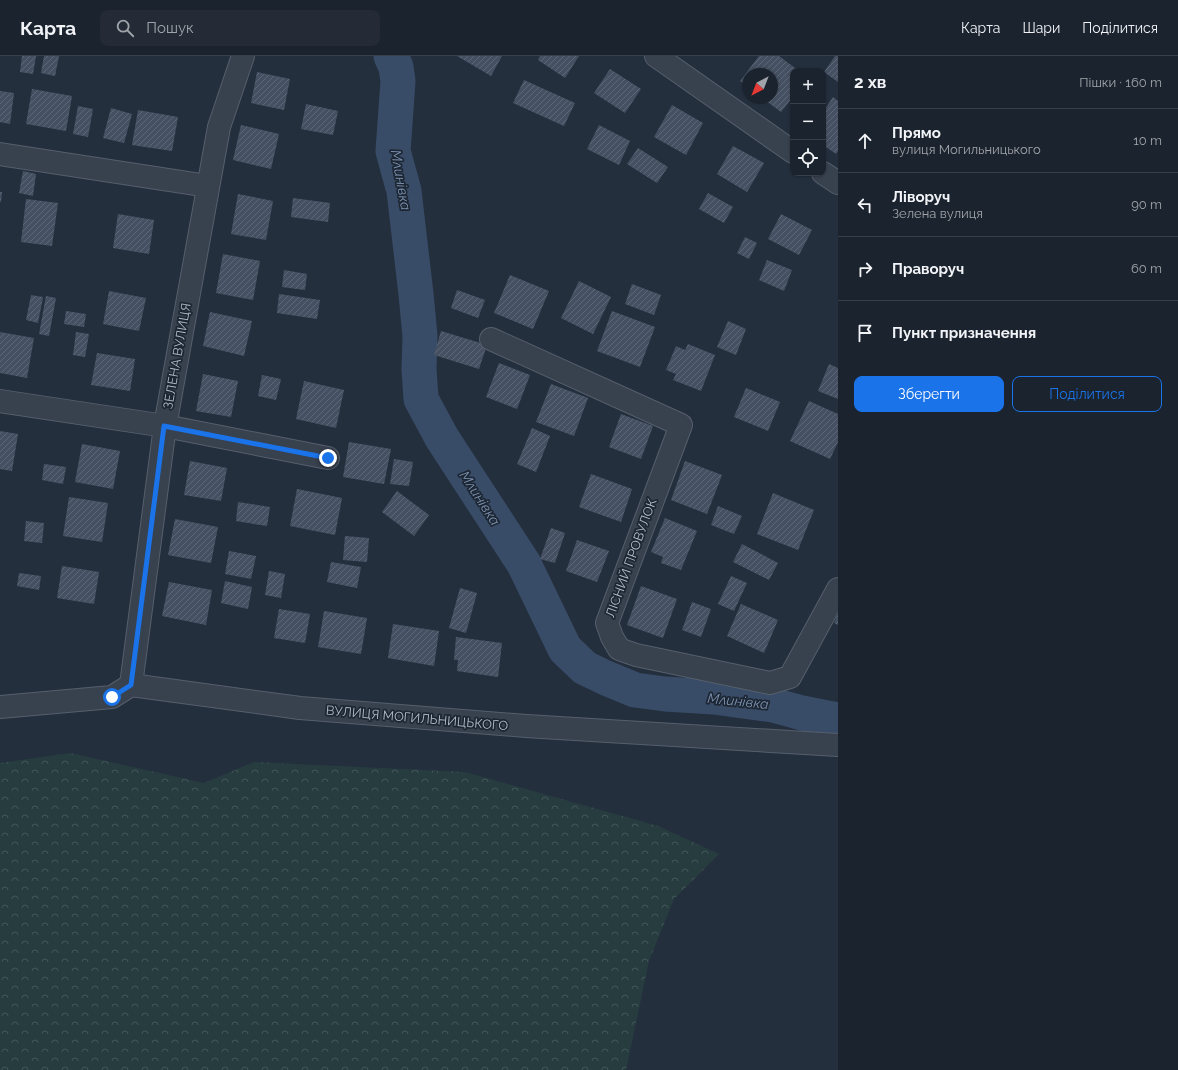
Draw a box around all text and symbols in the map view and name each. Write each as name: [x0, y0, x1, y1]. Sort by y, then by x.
search box: [100, 10, 380, 46]
text: Карта: [20, 17, 76, 39]
icon: search: [114, 17, 136, 39]
text: Пошук: [146, 19, 194, 37]
text: Карта: [961, 20, 1000, 36]
text: Шари: [1022, 20, 1060, 36]
text: Поділитися: [1082, 20, 1158, 36]
north arrow: [742, 68, 778, 104]
map controls: [790, 68, 826, 176]
button: +: [790, 68, 826, 104]
text: 2 хв: [854, 72, 886, 92]
text: Пішки · 160 m: [1079, 75, 1162, 90]
button: −: [790, 104, 826, 140]
text: Прямо: [892, 124, 941, 142]
icon: ahead: [854, 130, 876, 152]
text: 10 m: [1133, 133, 1162, 148]
button: locate: [790, 140, 826, 176]
text: вулиця Могильницького: [892, 142, 1041, 157]
water label: Млинівка: [388, 148, 414, 212]
text: Ліворуч: [892, 188, 950, 206]
icon: left: [854, 194, 876, 216]
text: 90 m: [1131, 197, 1162, 212]
text: Зелена вулиця: [892, 206, 983, 221]
icon: right: [854, 258, 876, 280]
text: Праворуч: [892, 260, 964, 278]
text: 60 m: [1131, 261, 1162, 276]
street label: ЗЕЛЕНА ВУЛИЦЯ: [160, 302, 194, 410]
icon: arrive: [854, 322, 876, 344]
text: Пункт призначення: [892, 324, 1036, 342]
button: Зберегти: [854, 376, 1004, 412]
button: Поділитися: [1012, 376, 1162, 412]
route end: [319, 449, 337, 467]
water label: Млинівка: [457, 468, 503, 528]
street label: ЛІСНИЙ ПРОВУЛОК: [602, 496, 660, 620]
route start: [103, 688, 121, 706]
water label: Млинівка: [707, 690, 769, 712]
street label: ВУЛИЦЯ МОГИЛЬНИЦЬКОГО: [325, 703, 509, 733]

